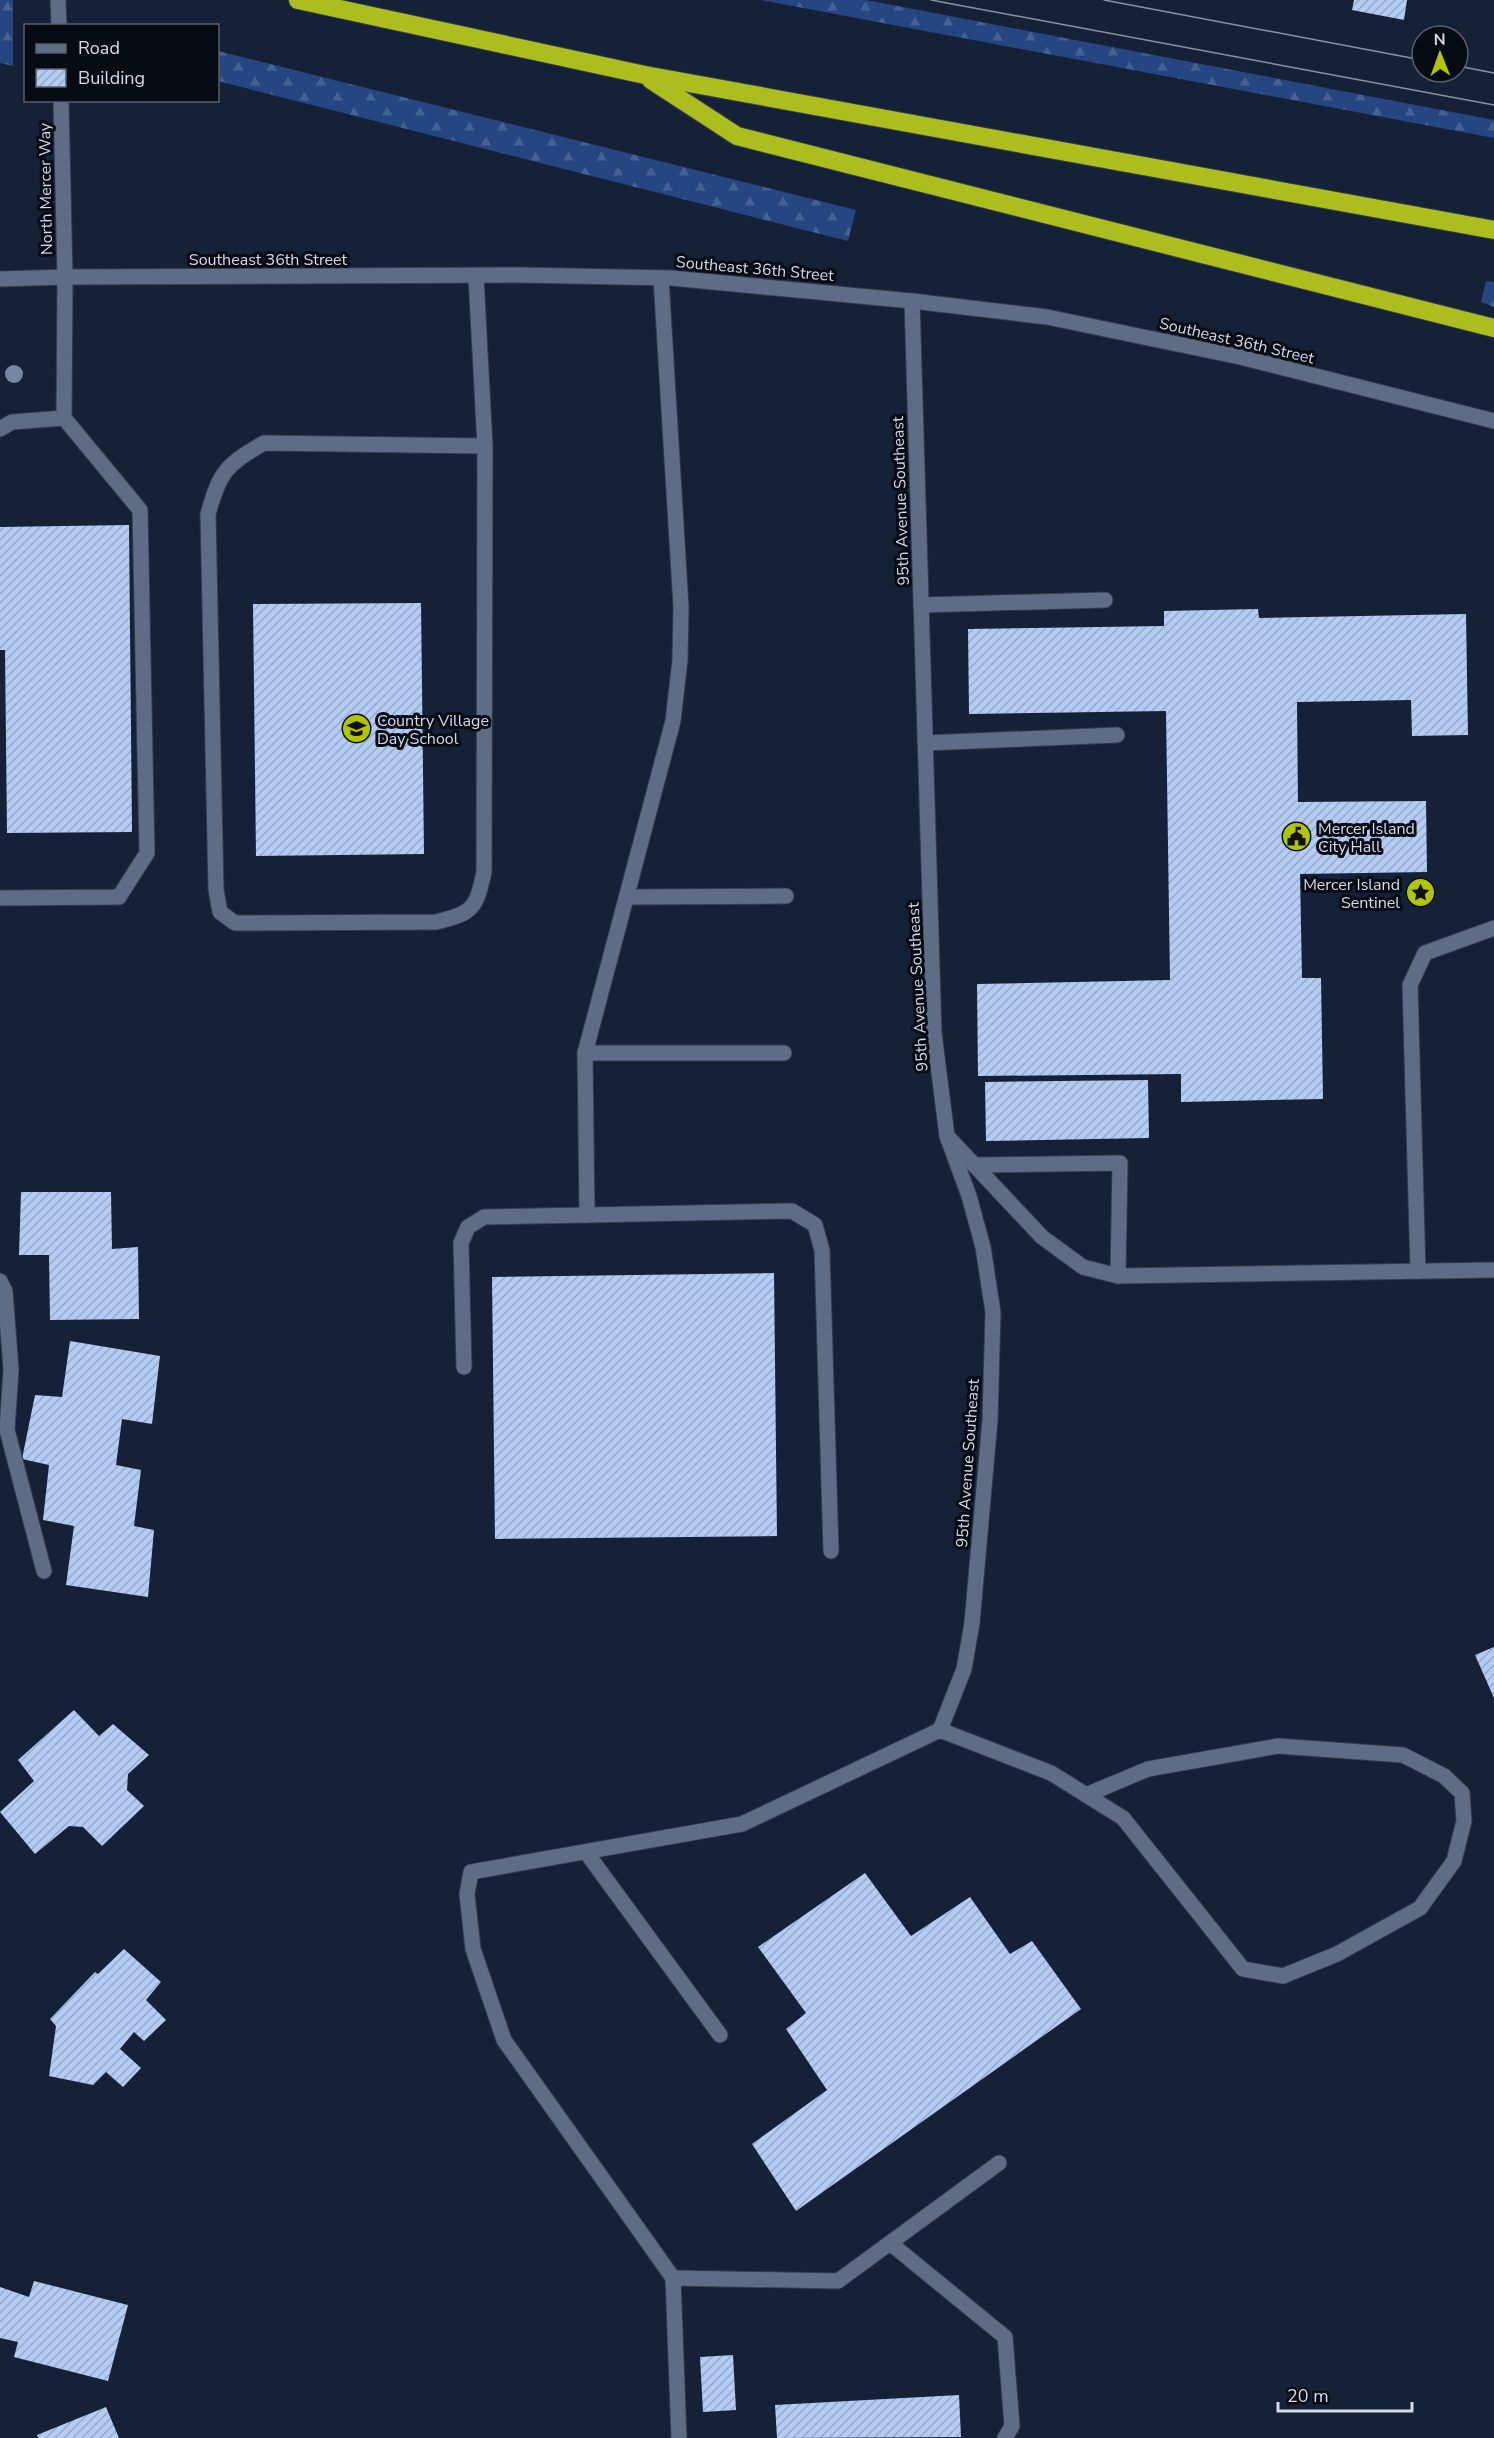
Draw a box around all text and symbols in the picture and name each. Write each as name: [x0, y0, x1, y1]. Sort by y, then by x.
legend: [24, 24, 219, 102]
north arrow: [1410, 24, 1470, 84]
text: N: [1434, 29, 1446, 51]
text: Road: [78, 36, 120, 60]
text: Building: [78, 66, 145, 90]
street label: North Mercer Way: [34, 122, 58, 255]
street label: Southeast 36th Street: [189, 249, 348, 271]
street label: Southeast 36th Street: [675, 251, 835, 287]
street label: Southeast 36th Street: [1157, 312, 1317, 370]
street label: 95th Avenue Southeast: [887, 416, 915, 586]
place label: Country Village Day School: [377, 710, 489, 750]
school or university icon: Country Village Day School: [340, 713, 372, 745]
place label: Mercer Island City Hall: [1318, 818, 1415, 858]
public building icon: Mercer Island City Hall: [1281, 821, 1313, 853]
place label: Mercer Island Sentinel: [1303, 874, 1400, 914]
place icon: Mercer Island Sentinel: [1405, 877, 1437, 909]
street label: 95th Avenue Southeast: [903, 902, 933, 1072]
street label: 95th Avenue Southeast: [951, 1378, 985, 1548]
scale bar: [1278, 2375, 1412, 2413]
text: 20 m: [1287, 2384, 1329, 2408]

